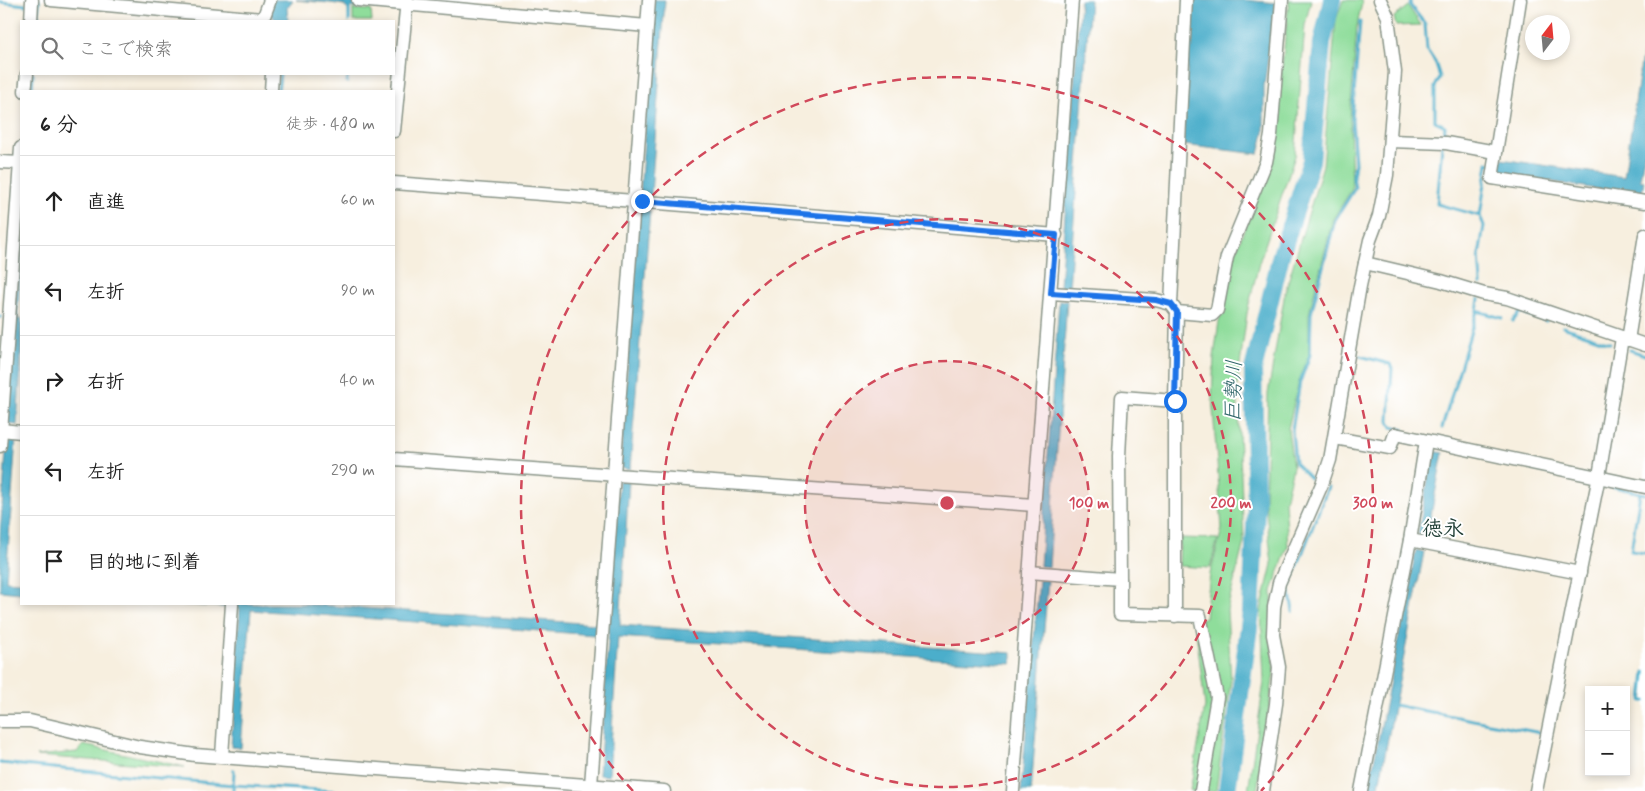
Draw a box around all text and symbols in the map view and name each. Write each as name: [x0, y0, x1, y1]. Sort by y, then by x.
north arrow: [1525, 15, 1570, 60]
search box: [20, 20, 395, 75]
icon: search: [38, 34, 66, 62]
text: ここで検索: [78, 37, 173, 62]
text: 6 分: [40, 111, 77, 139]
text: 徒歩 · 480 m: [286, 114, 375, 135]
icon: ahead: [40, 187, 68, 215]
text: 直進: [87, 190, 125, 215]
text: 60 m: [341, 190, 375, 211]
route end: [631, 190, 654, 213]
icon: left: [40, 277, 68, 305]
text: 左折: [87, 280, 125, 305]
text: 90 m: [341, 280, 375, 301]
water label: 巨勢川: [1219, 359, 1249, 423]
icon: right: [40, 367, 68, 395]
text: 右折: [87, 370, 125, 395]
text: 40 m: [339, 370, 375, 391]
route start: [1164, 390, 1187, 413]
icon: left: [40, 457, 68, 485]
text: 左折: [87, 460, 125, 485]
text: 290 m: [331, 460, 375, 481]
centre of rings: [938, 494, 956, 512]
text: 100 m: [1069, 494, 1109, 514]
text: 200 m: [1211, 494, 1252, 514]
text: 300 m: [1353, 494, 1393, 514]
district label: 徳永: [1422, 515, 1464, 543]
icon: arrive: [40, 547, 68, 575]
text: 目的地に到着: [87, 550, 201, 575]
map controls: [1585, 686, 1630, 776]
button: +: [1585, 686, 1630, 731]
button: −: [1585, 731, 1630, 776]

